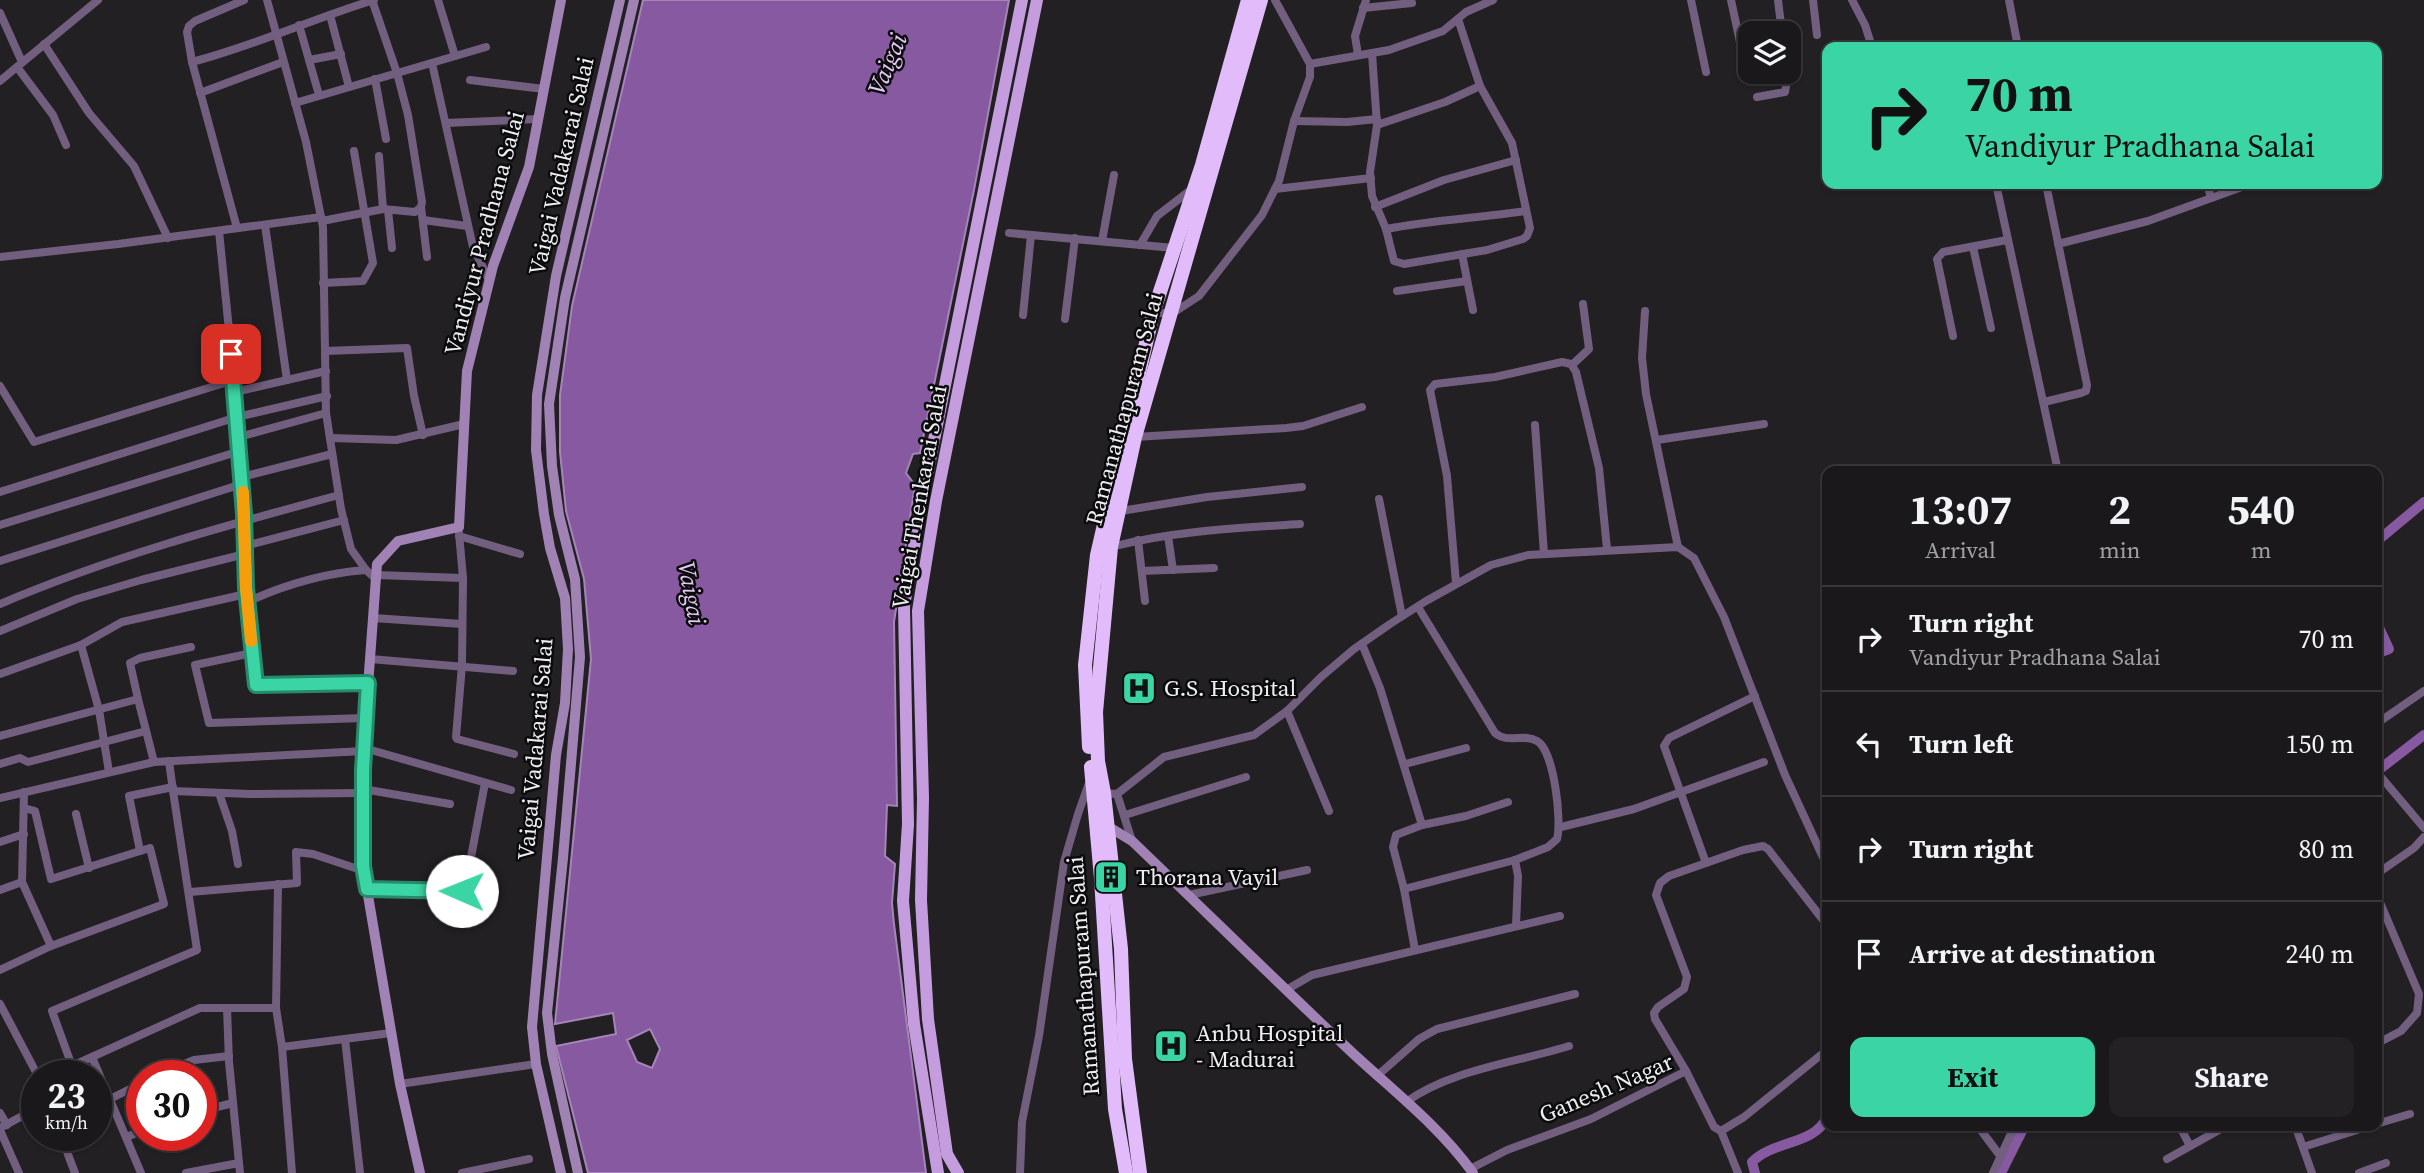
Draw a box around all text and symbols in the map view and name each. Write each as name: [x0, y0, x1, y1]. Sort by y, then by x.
map controls: [1738, 21, 1801, 84]
button: layers: [1738, 21, 1801, 84]
water label: Vaigai: [859, 27, 915, 100]
street label: Vaigai Vadakarai Salai: [520, 54, 602, 278]
text: 70 m: [1965, 60, 2073, 127]
icon: right: [1850, 70, 1941, 161]
street label: Vandiyur Pradhana Salai: [436, 107, 532, 359]
text: Vandiyur Pradhana Salai: [1965, 124, 2315, 168]
street label: Ramanathapuram Salai: [1078, 289, 1170, 529]
pin: [201, 324, 261, 384]
icon: arrive: [212, 335, 250, 373]
street label: Vaigai Thenkarai Salai: [884, 382, 954, 611]
text: 13:07: [1909, 480, 2012, 538]
text: 2: [2108, 480, 2131, 538]
text: 540: [2227, 480, 2295, 538]
text: Arrival: [1925, 534, 1996, 566]
text: min: [2099, 534, 2140, 566]
text: m: [2251, 534, 2272, 566]
water label: Vaigai: [670, 559, 714, 628]
text: Turn right: [1909, 605, 2033, 641]
icon: right: [1850, 620, 1888, 658]
text: 70 m: [2299, 621, 2354, 657]
street label: Vaigai Vadakarai Salai: [509, 636, 561, 861]
text: Vandiyur Pradhana Salai: [1909, 641, 2161, 673]
hospital icon: G.S. Hospital: [1120, 669, 1158, 707]
place label: G.S. Hospital: [1164, 672, 1296, 704]
icon: left: [1850, 725, 1888, 763]
text: Turn left: [1909, 726, 2013, 762]
text: 150 m: [2286, 726, 2354, 762]
icon: right: [1850, 830, 1888, 868]
text: Turn right: [1909, 831, 2033, 867]
text: 80 m: [2299, 831, 2354, 867]
position arrow: [425, 854, 499, 928]
street label: Ramanathapuram Salai: [1059, 855, 1107, 1097]
building icon: Thorana Vayil: [1092, 858, 1130, 896]
place label: Thorana Vayil: [1136, 861, 1278, 893]
icon: arrive: [1850, 935, 1888, 973]
text: Arrive at destination: [1909, 936, 2156, 972]
text: 240 m: [2286, 936, 2354, 972]
place label: Anbu Hospital - Madurai: [1196, 1017, 1344, 1075]
hospital icon: Anbu Hospital - Madurai: [1152, 1027, 1190, 1065]
button: Exit: [1850, 1037, 2095, 1117]
button: Share: [2109, 1037, 2354, 1117]
street label: Ganesh Nagar: [1534, 1045, 1678, 1131]
speed limit sign: 30: [126, 1060, 217, 1151]
text: 23: [48, 1072, 85, 1120]
text: km/h: [45, 1110, 88, 1135]

